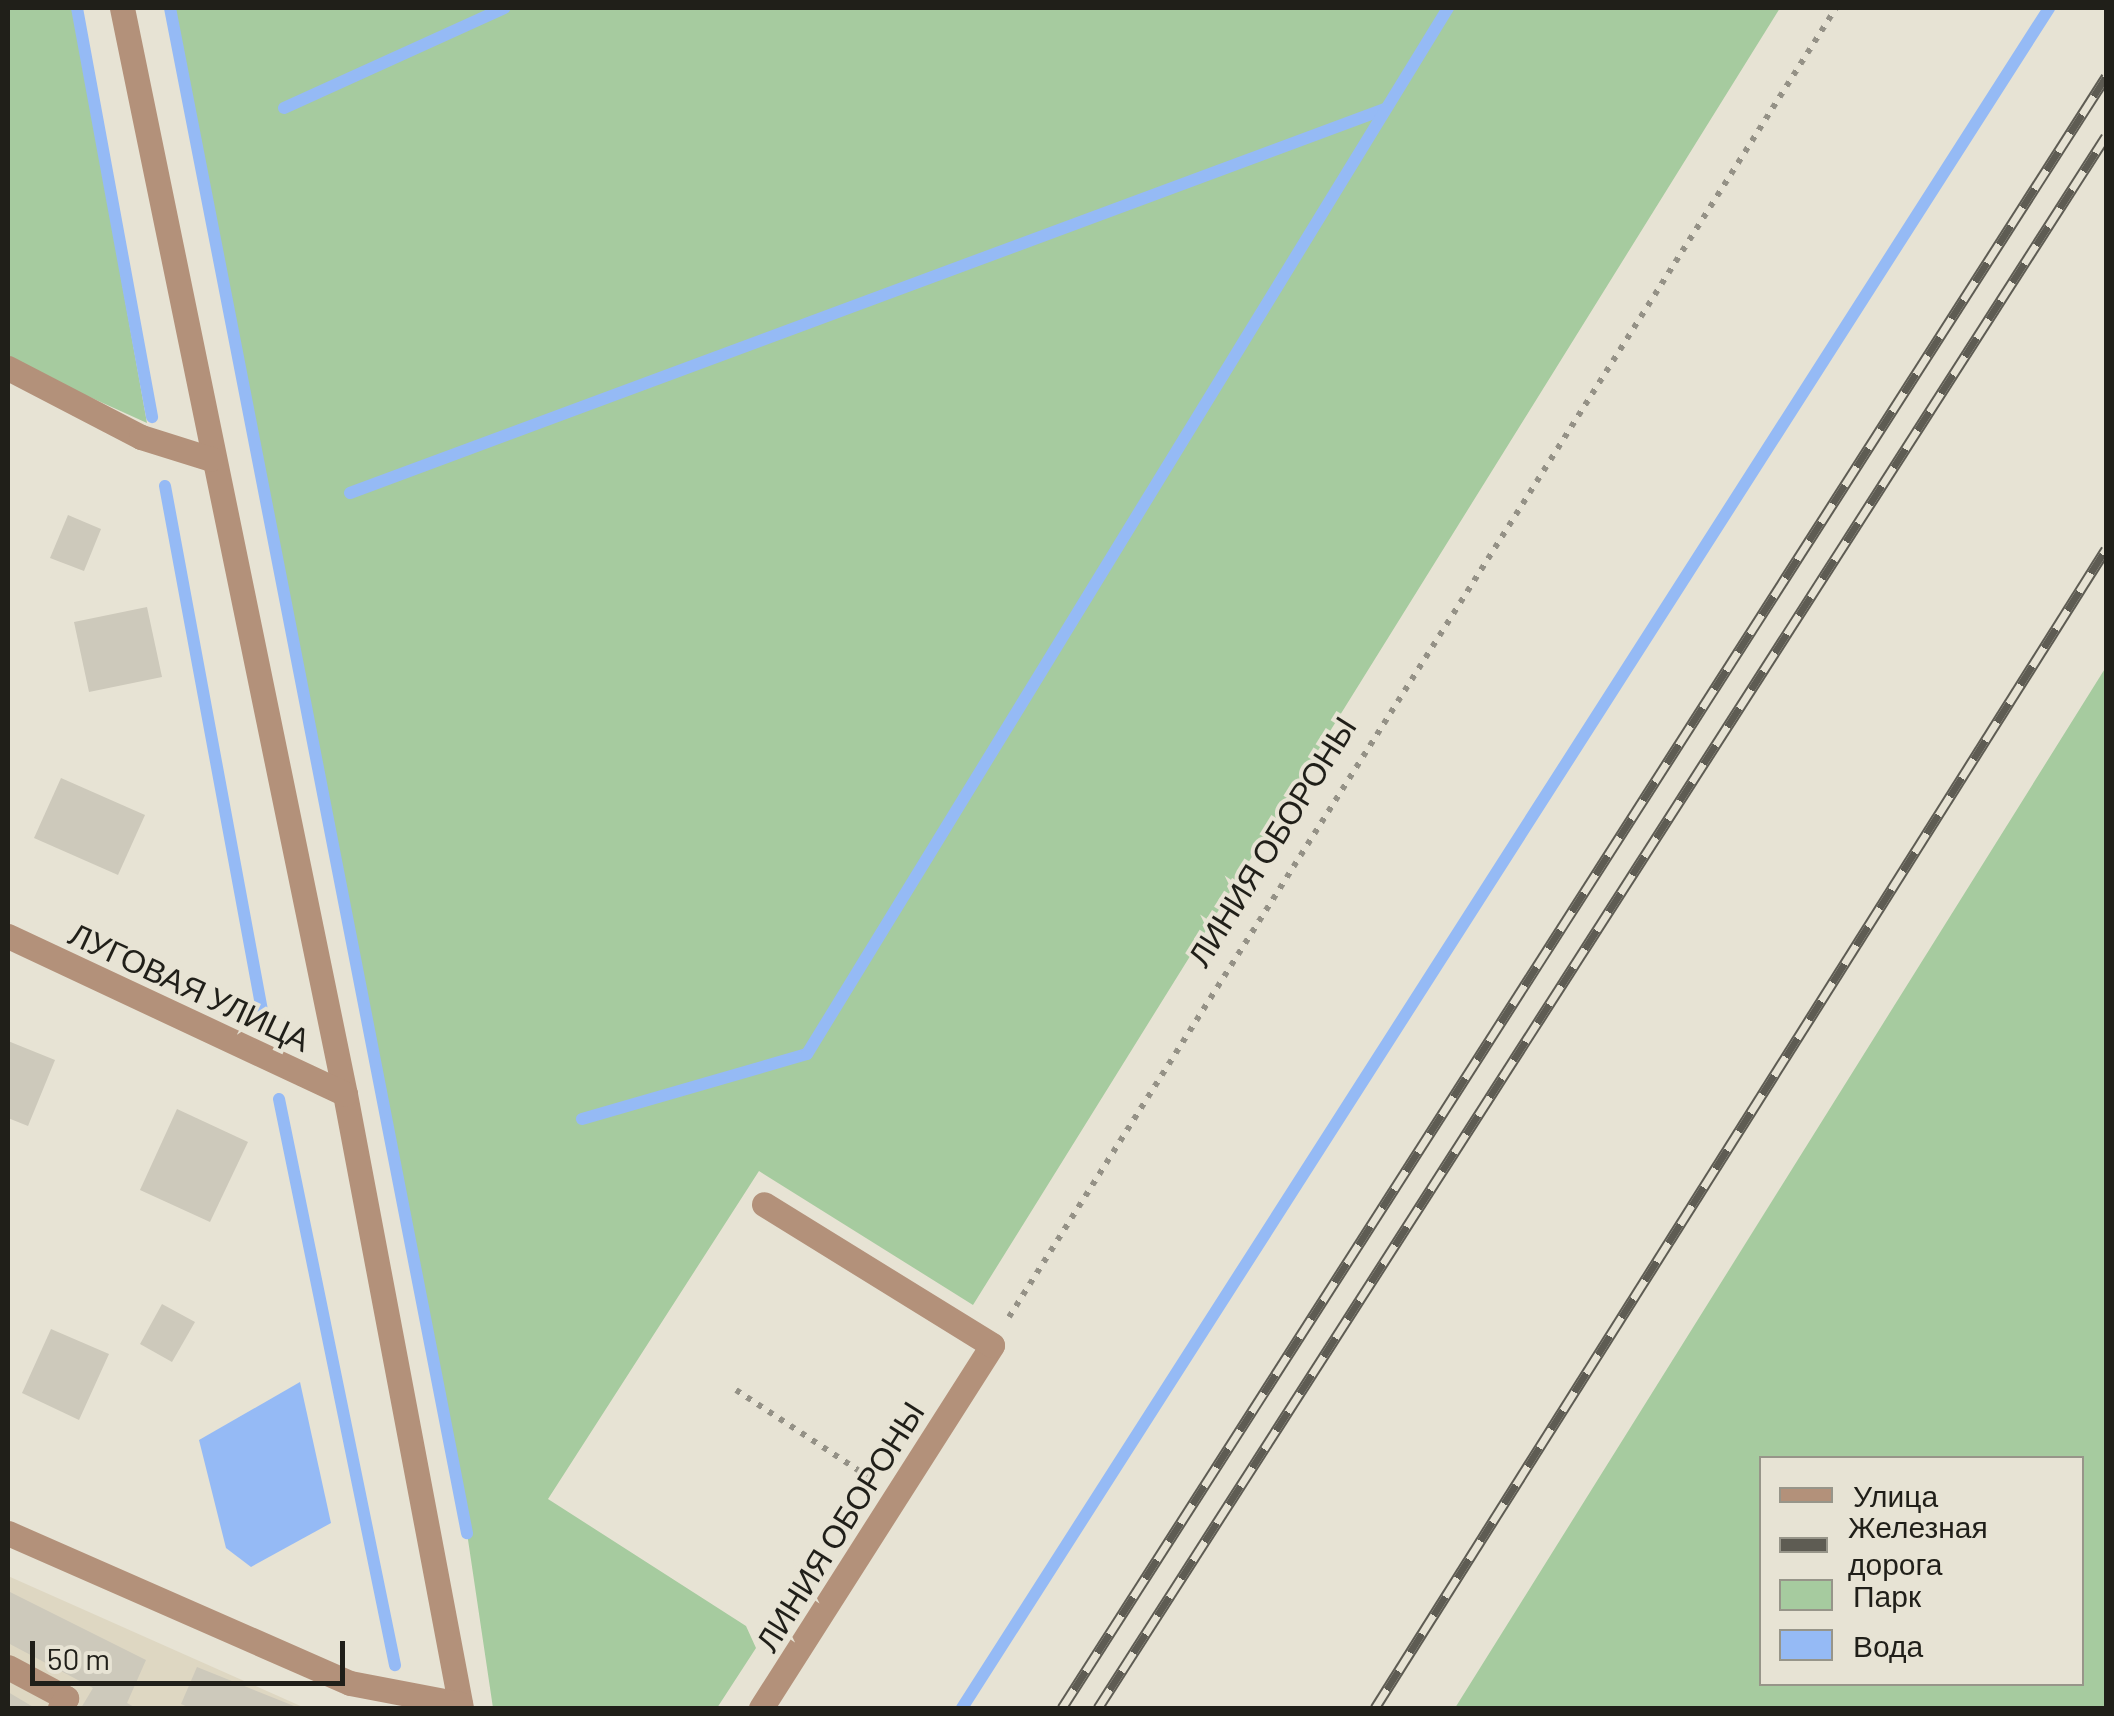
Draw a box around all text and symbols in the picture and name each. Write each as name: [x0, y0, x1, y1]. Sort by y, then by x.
street label: ЛИНИЯ ОБОРОНЫ: [1179, 709, 1363, 973]
street label: ЛУГОВАЯ УЛИЦА: [64, 913, 316, 1059]
street label: ЛИНИЯ ОБОРОНЫ: [747, 1394, 931, 1658]
legend: [1759, 1456, 2084, 1686]
text: Улица: [1853, 1477, 1938, 1513]
text: Железная дорога: [1848, 1508, 1988, 1581]
text: Парк: [1853, 1577, 1921, 1613]
scale bar: [35, 1621, 350, 1683]
text: Вода: [1853, 1627, 1923, 1663]
text: 50 m: [47, 1640, 110, 1676]

